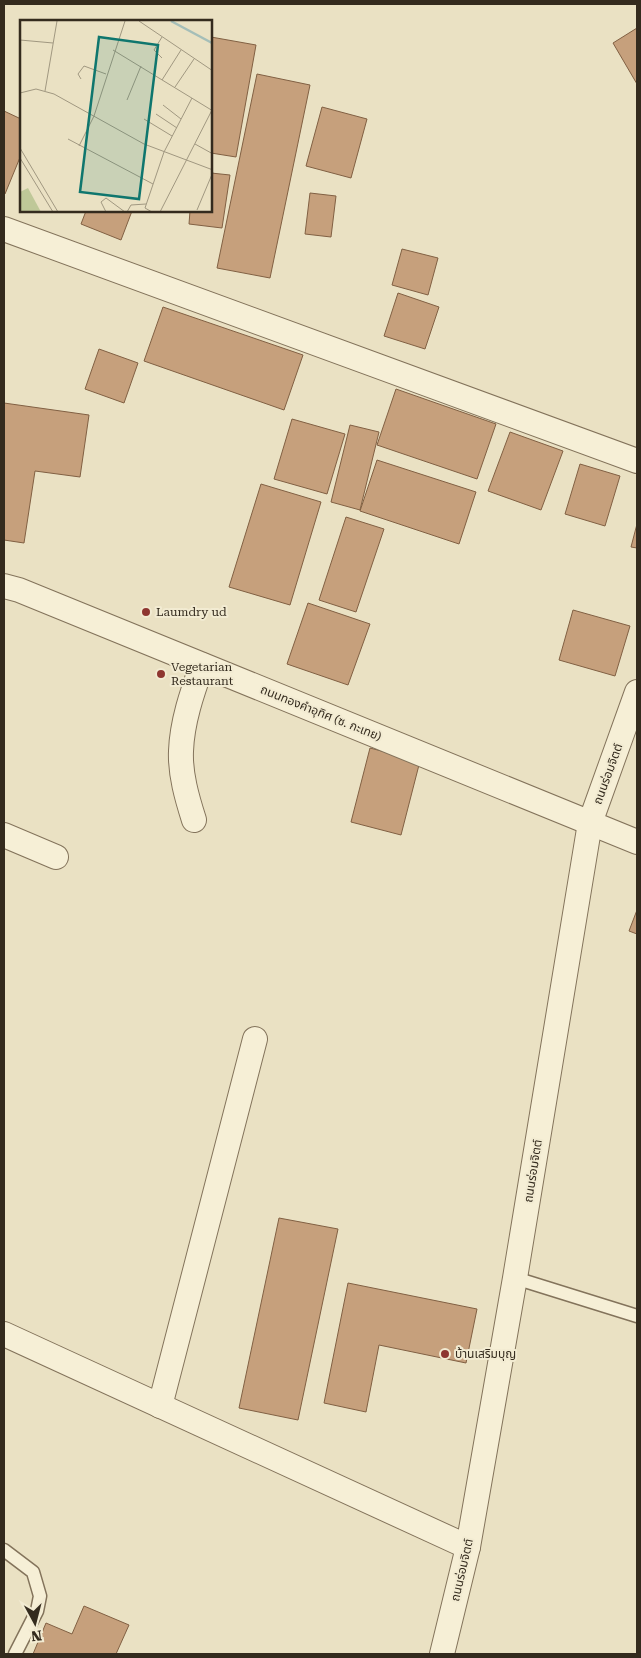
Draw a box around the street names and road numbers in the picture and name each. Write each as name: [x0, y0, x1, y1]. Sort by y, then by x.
street label: ถนนทองคำอุทิศ (ซ. กะเทย): [258, 682, 384, 744]
street label: ถนนร่อมจิตต์: [591, 742, 625, 806]
street label: ถนนร่อมจิตต์: [521, 1138, 545, 1204]
street label: ถนนร่อมจิตต์: [448, 1537, 476, 1603]

